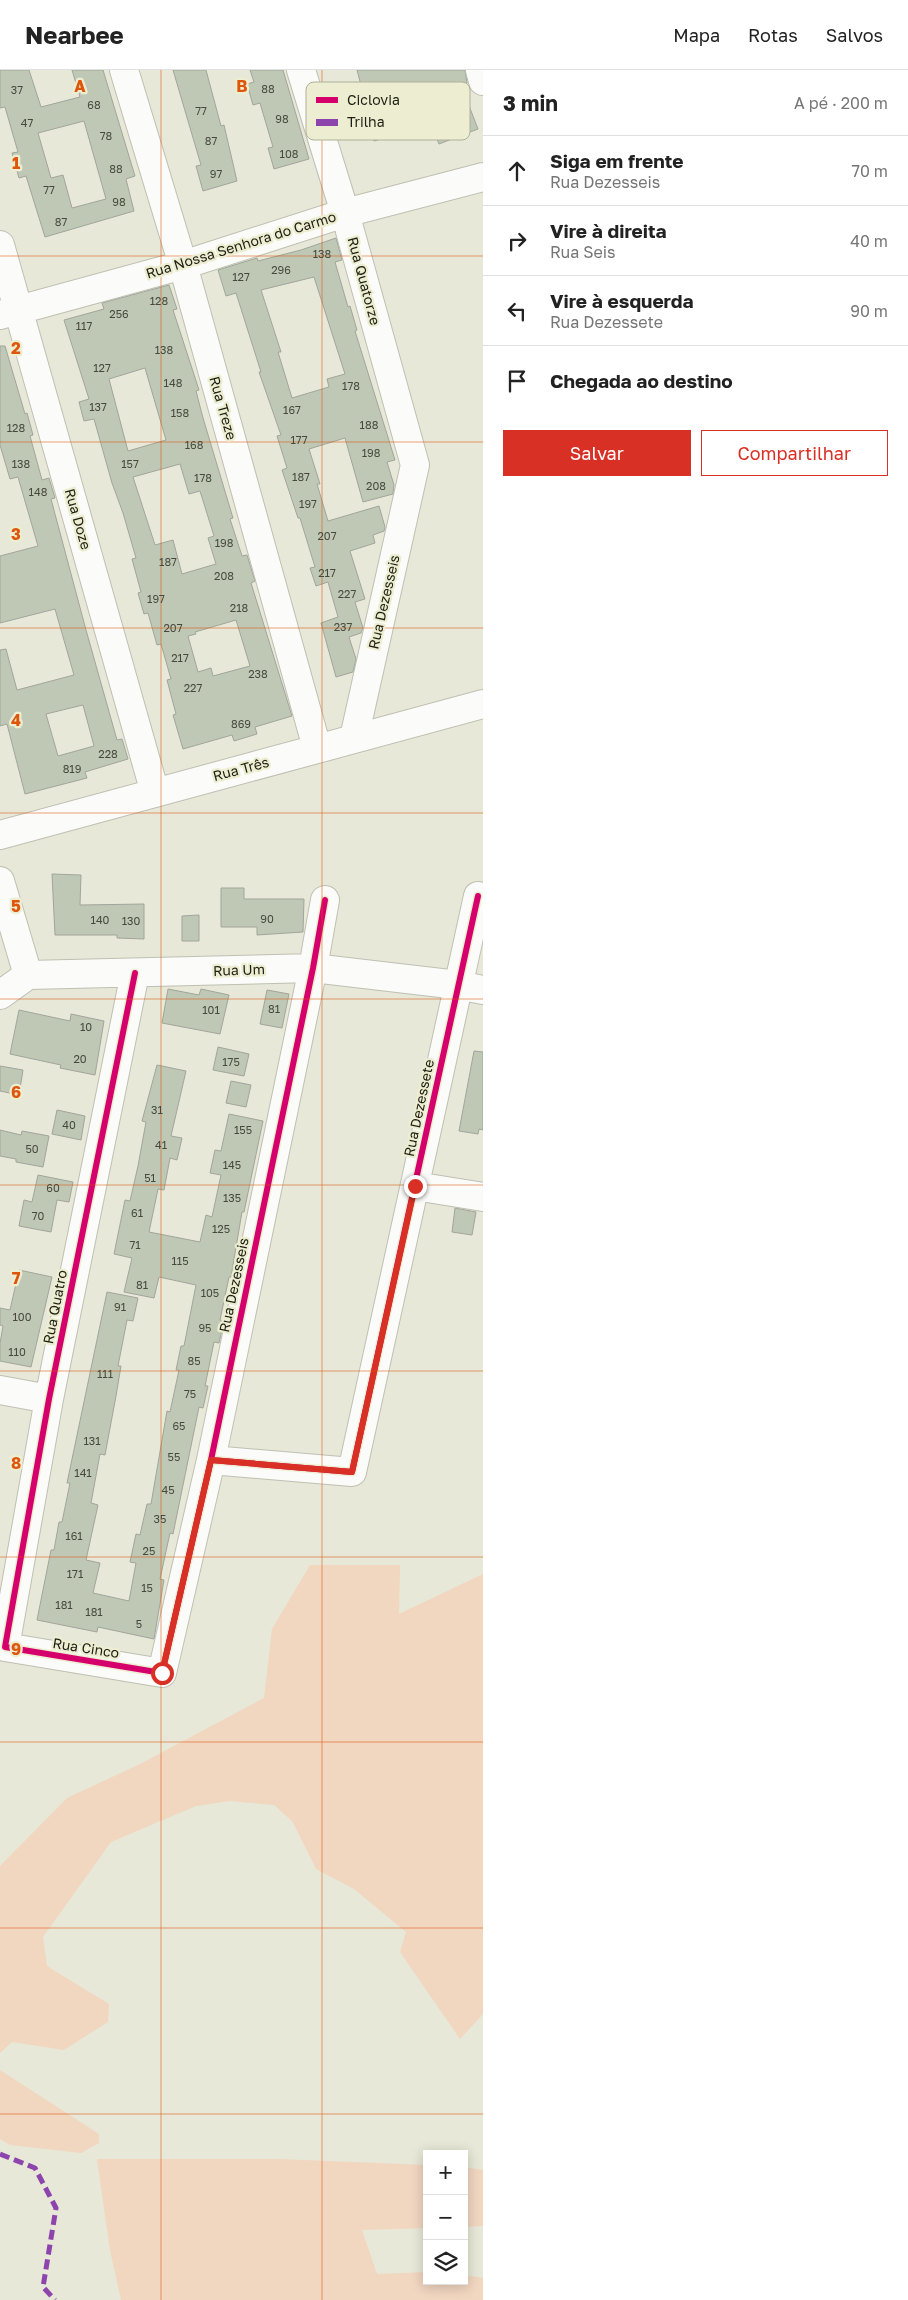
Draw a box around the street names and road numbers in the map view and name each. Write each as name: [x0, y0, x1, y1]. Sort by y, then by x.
street label: Rua Nossa Senhora do Carmo: [144, 207, 338, 282]
street label: Rua Quatorze: [345, 235, 384, 327]
street label: Rua Treze: [206, 374, 241, 442]
street label: Rua Doze: [62, 486, 95, 551]
street label: Rua Dezesseis: [364, 553, 403, 651]
street label: Rua Três: [211, 753, 271, 784]
street label: Rua Um: [213, 960, 265, 979]
street label: Rua Dezessete: [400, 1058, 437, 1158]
street label: Rua Dezesseis: [215, 1236, 252, 1334]
street label: Rua Quatro: [39, 1268, 70, 1345]
street label: Rua Cinco: [52, 1634, 121, 1661]

